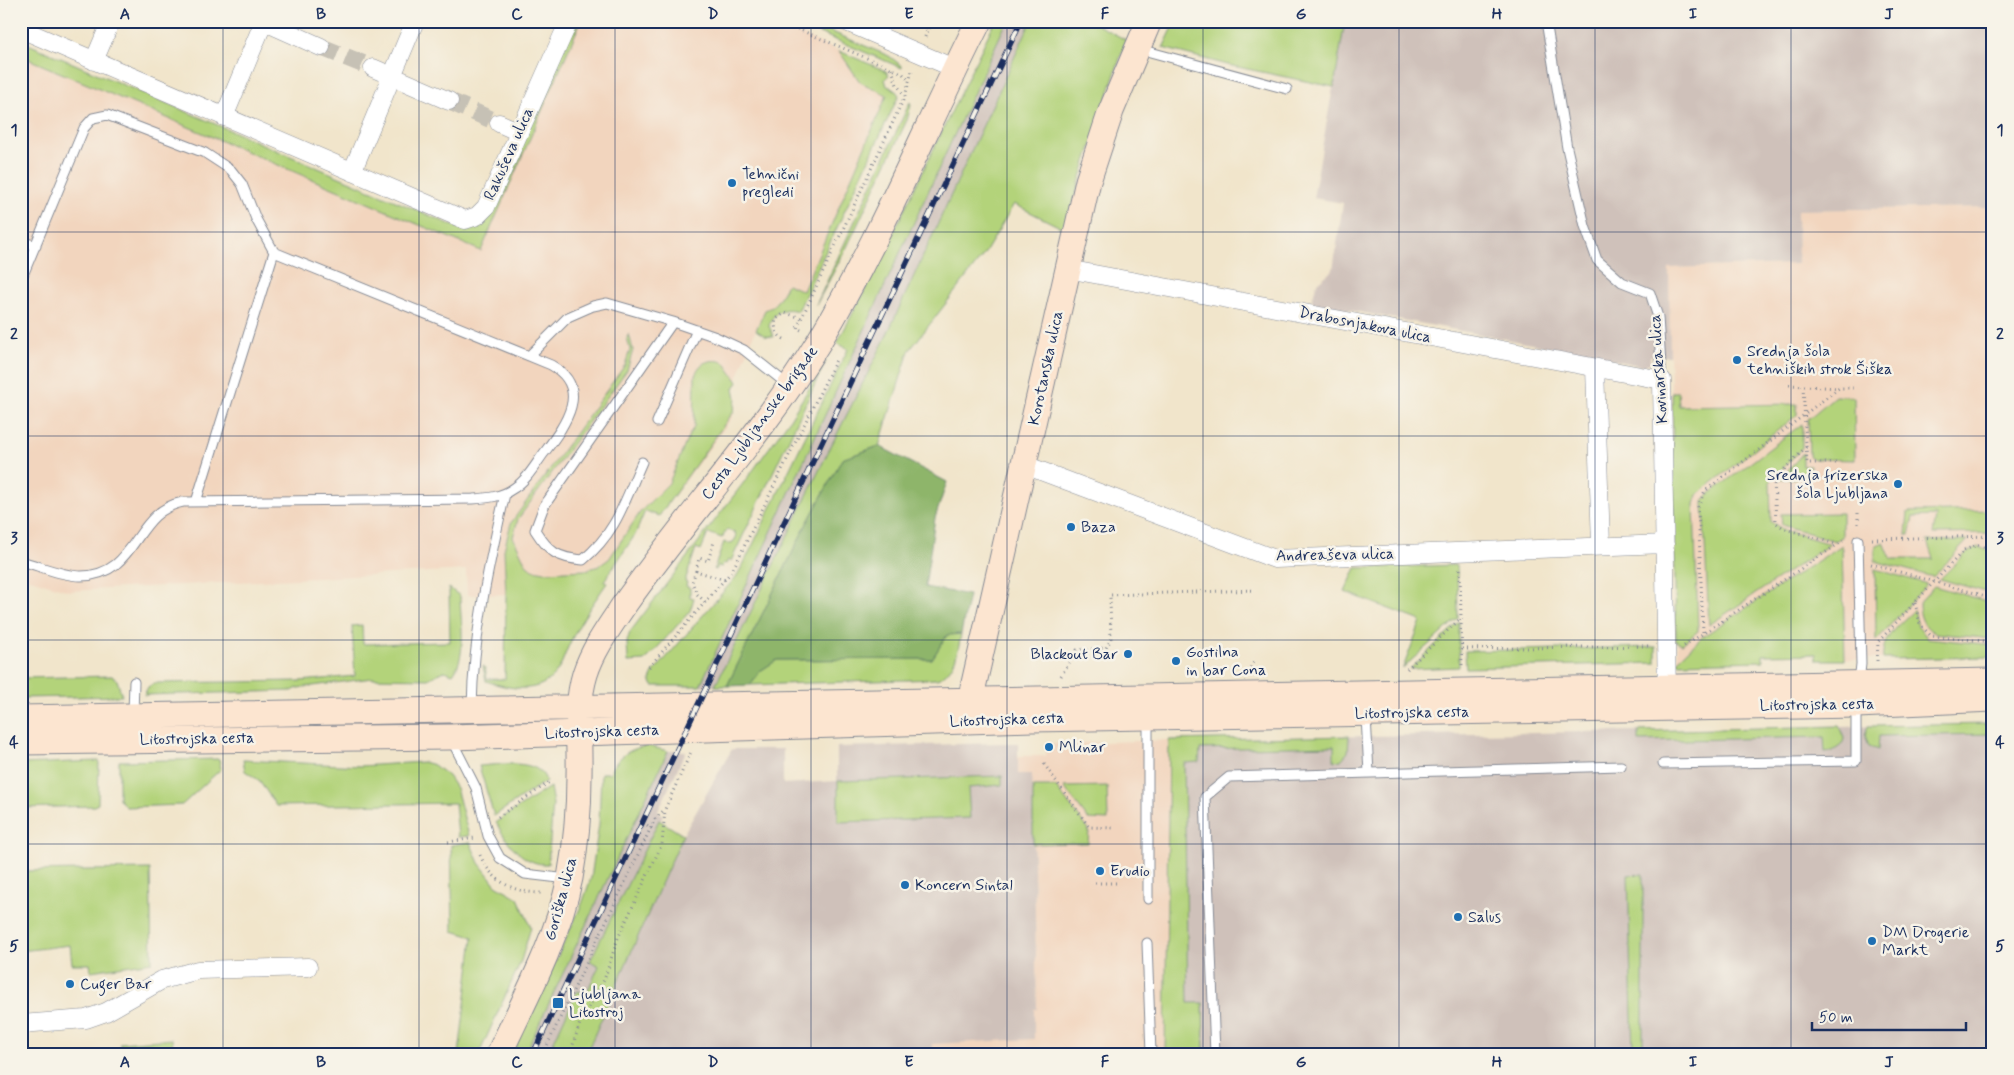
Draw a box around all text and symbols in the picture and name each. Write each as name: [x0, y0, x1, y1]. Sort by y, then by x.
text: A: [120, 4, 130, 25]
text: B: [316, 4, 326, 25]
text: C: [511, 4, 523, 25]
text: D: [707, 4, 719, 25]
text: E: [904, 4, 914, 25]
text: F: [1101, 4, 1110, 25]
text: G: [1296, 4, 1307, 25]
text: H: [1492, 4, 1503, 25]
text: I: [1689, 4, 1698, 25]
text: J: [1884, 4, 1894, 25]
street label: Rakuševa ulica: [479, 104, 539, 204]
text: 1: [10, 120, 18, 141]
text: 1: [1996, 120, 2004, 141]
place label: Tehnični pregledi: [742, 164, 799, 204]
marker: Tehnični pregledi: [726, 177, 738, 189]
street label: Drabosnjakova ulica: [1297, 302, 1433, 348]
street label: Korotanska ulica: [1024, 309, 1068, 427]
street label: Kovinarska ulica: [1645, 314, 1673, 424]
text: 2: [10, 324, 18, 345]
text: 2: [1996, 324, 2004, 345]
place label: Srednja šola tehniških strok Šiška: [1746, 341, 1892, 380]
street label: Cesta Ljubljanske brigade: [697, 342, 824, 505]
marker: Srednja šola tehniških strok Šiška: [1731, 354, 1743, 366]
place label: Srednja frizerska šola Ljubljana: [1767, 465, 1888, 504]
marker: Srednja frizerska šola Ljubljana: [1892, 478, 1904, 490]
place label: Baza: [1081, 517, 1116, 538]
marker: Baza: [1065, 521, 1077, 533]
text: 3: [10, 528, 18, 549]
text: 3: [1996, 528, 2004, 549]
street label: Andreaševa ulica: [1276, 543, 1394, 567]
place label: Gostilna in bar Cona: [1186, 642, 1266, 681]
place label: Blackout Bar: [1031, 644, 1118, 665]
marker: Blackout Bar: [1122, 648, 1134, 660]
marker: Gostilna in bar Cona: [1170, 655, 1182, 667]
street label: Litostrojska cesta: [1759, 694, 1875, 716]
street label: Litostrojska cesta: [1354, 702, 1470, 724]
street label: Litostrojska cesta: [949, 708, 1065, 732]
street label: Litostrojska cesta: [544, 720, 660, 744]
street label: Litostrojska cesta: [139, 728, 255, 750]
text: 4: [9, 732, 19, 753]
text: 4: [1995, 732, 2005, 753]
place label: Mlinar: [1059, 737, 1106, 758]
marker: Mlinar: [1043, 741, 1055, 753]
street label: Goriška ulica: [540, 855, 582, 943]
place label: Erudio: [1110, 861, 1150, 882]
marker: Erudio: [1094, 865, 1106, 877]
place label: Koncern Sintal: [915, 875, 1013, 896]
marker: Koncern Sintal: [899, 879, 911, 891]
place label: Salus: [1468, 907, 1501, 928]
marker: Salus: [1452, 911, 1464, 923]
place label: DM Drogerie Markt: [1882, 922, 1970, 961]
marker: DM Drogerie Markt: [1866, 935, 1878, 947]
text: 5: [9, 936, 19, 957]
text: 5: [1995, 936, 2005, 957]
place label: Cuger Bar: [80, 974, 152, 996]
marker: Cuger Bar: [64, 978, 76, 990]
place label: Ljubljana Litostroj: [569, 984, 641, 1023]
marker: Ljubljana Litostroj: [551, 996, 565, 1010]
scale bar: [1812, 1000, 1965, 1032]
text: 50 m: [1819, 1008, 1853, 1028]
text: A: [120, 1052, 130, 1073]
text: B: [316, 1052, 326, 1073]
text: C: [511, 1052, 523, 1073]
text: D: [707, 1052, 719, 1073]
text: E: [904, 1052, 914, 1073]
text: F: [1101, 1052, 1110, 1073]
text: G: [1296, 1052, 1307, 1073]
text: H: [1492, 1052, 1503, 1073]
text: I: [1689, 1052, 1698, 1073]
text: J: [1884, 1052, 1894, 1073]

